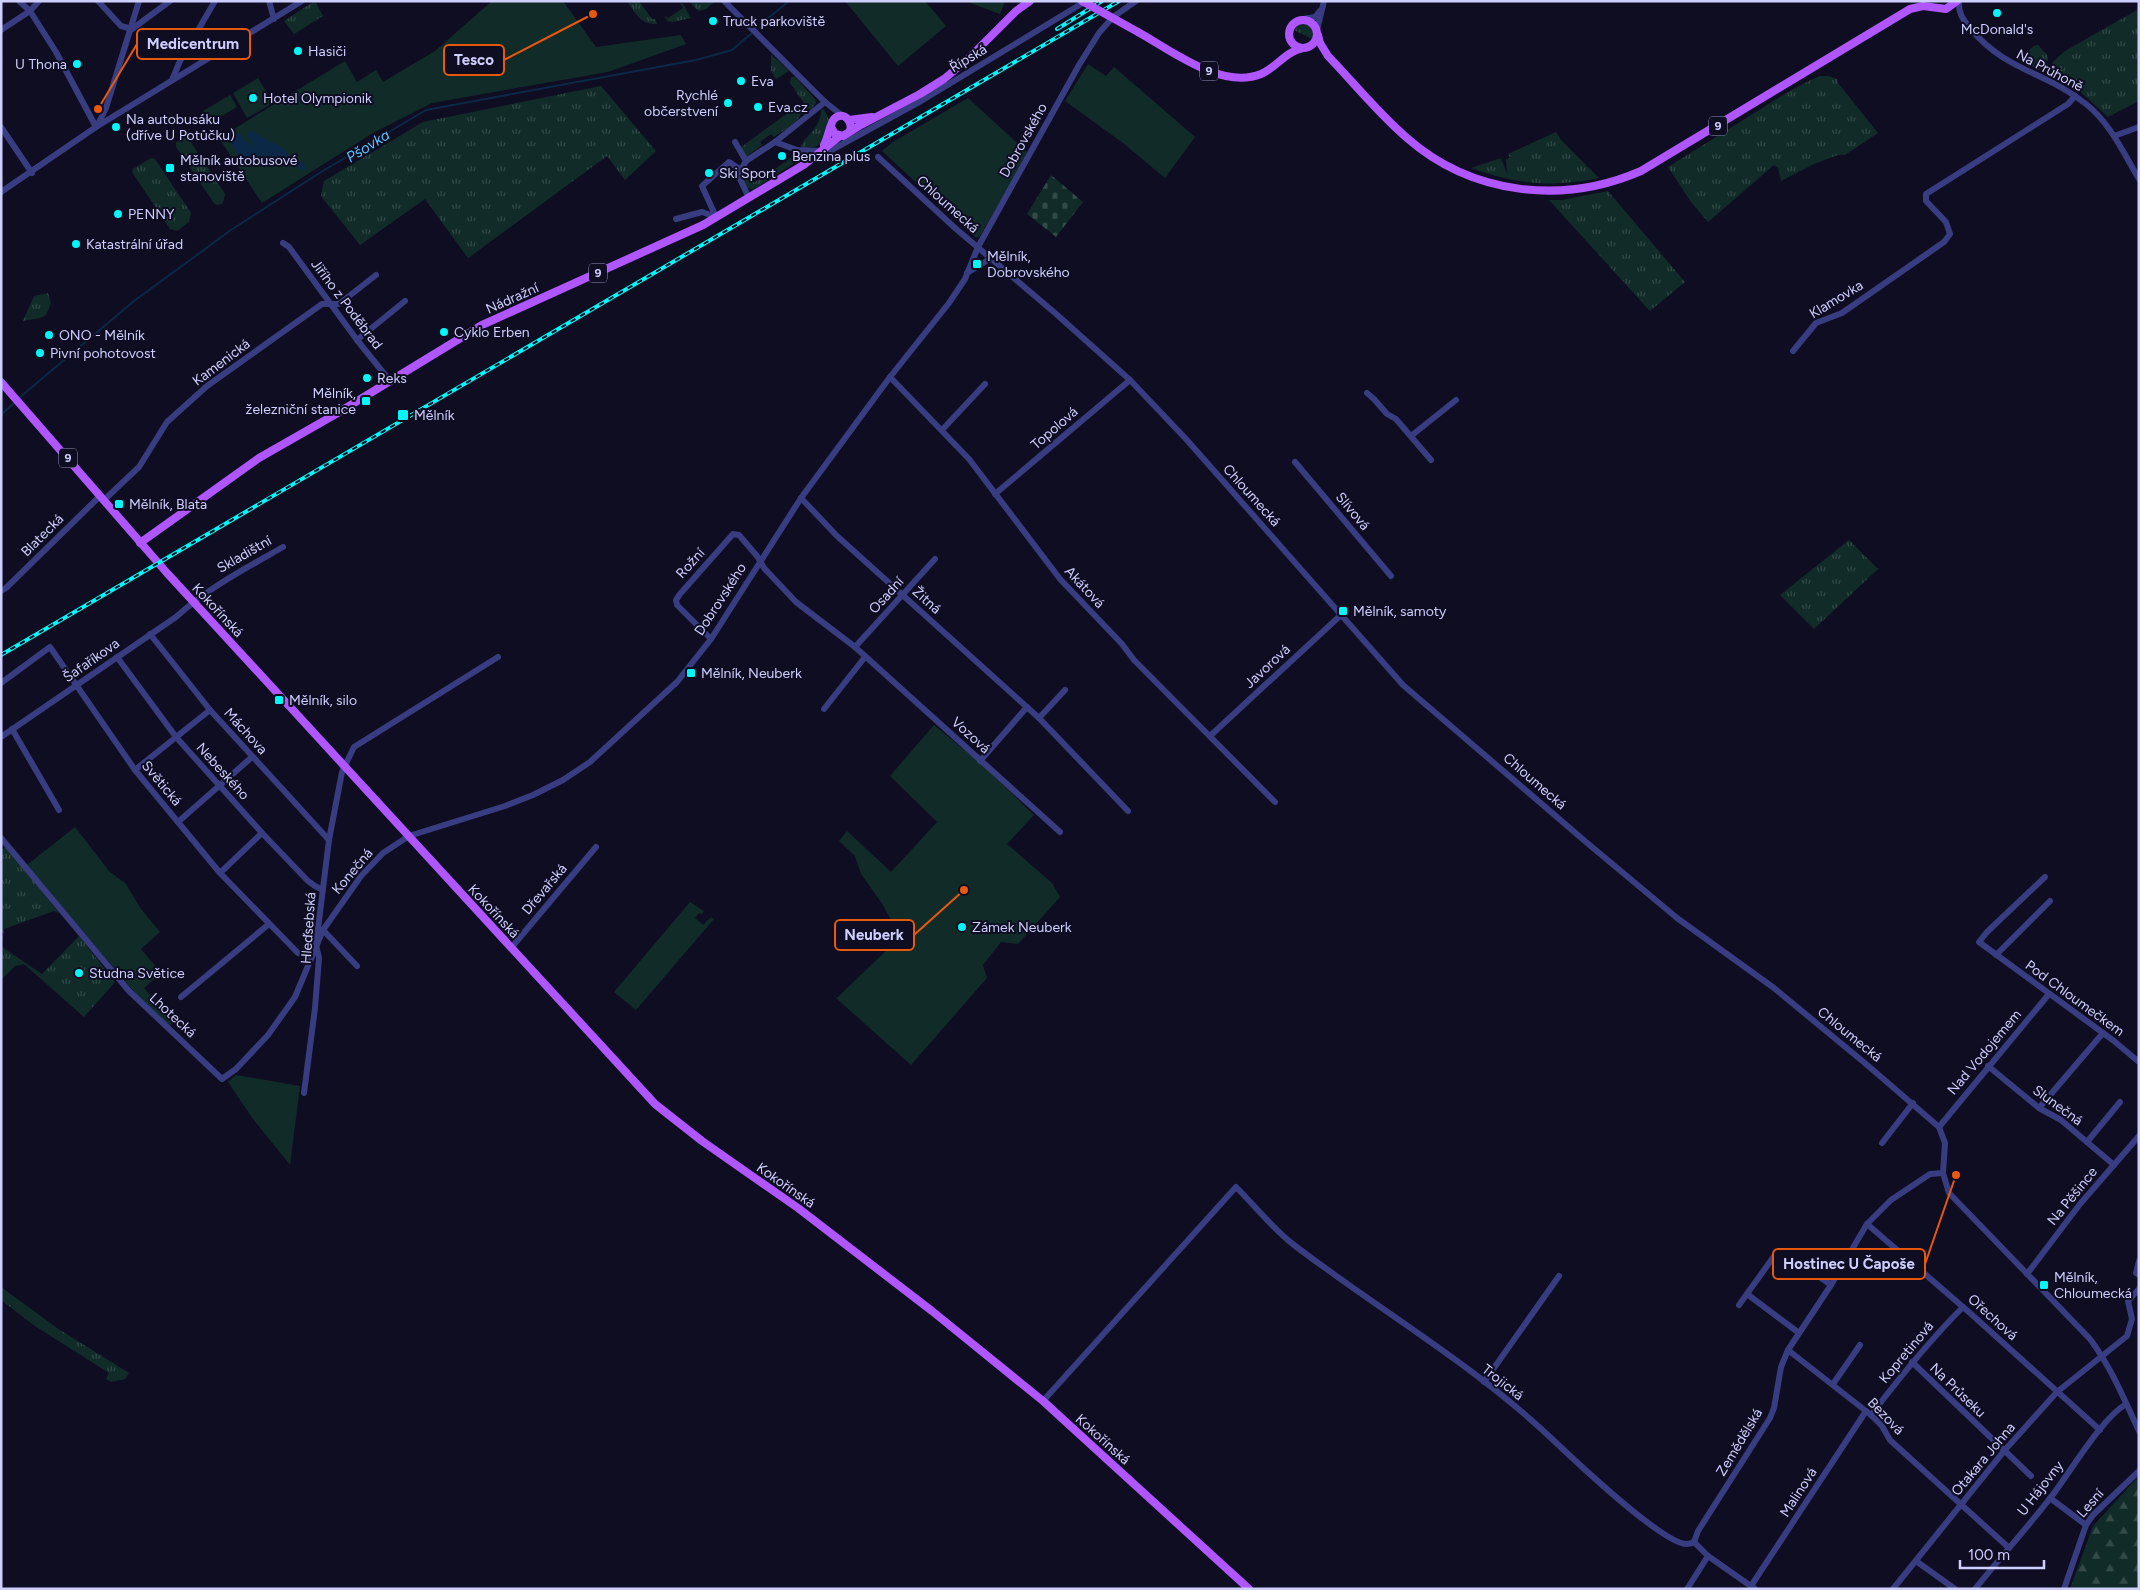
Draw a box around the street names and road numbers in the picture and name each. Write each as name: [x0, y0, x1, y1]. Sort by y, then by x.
street label: Řípská: [946, 41, 990, 76]
street label: Na Průhoně: [2013, 46, 2086, 95]
road number: 9: [1200, 61, 1218, 80]
street label: Dobrovského: [996, 100, 1051, 181]
road number: 9: [1709, 116, 1727, 136]
street label: Chloumecká: [913, 172, 982, 237]
street label: Jiřího z Poděbrad: [307, 256, 386, 353]
road number: 9: [589, 264, 607, 282]
street label: Klamovka: [1806, 277, 1866, 322]
street label: Nádražní: [483, 279, 542, 318]
street label: Kamenická: [189, 335, 253, 390]
street label: Topolová: [1027, 403, 1081, 453]
road number: 9: [59, 448, 77, 468]
street label: Chloumecká: [1219, 461, 1284, 530]
street label: Slívová: [1332, 489, 1373, 534]
street label: Blatecká: [18, 511, 67, 560]
street label: Skladištní: [214, 532, 275, 577]
street label: Rožní: [672, 544, 709, 582]
street label: Dobrovského: [691, 560, 750, 639]
street label: Akátová: [1061, 563, 1108, 612]
street label: Osadní: [865, 573, 908, 617]
street label: Kokořínská: [188, 580, 247, 641]
street label: Žitná: [909, 583, 944, 618]
street label: Šafaříkova: [60, 635, 123, 686]
street label: Javorová: [1241, 641, 1294, 692]
street label: Máchova: [220, 705, 271, 758]
street label: Vozová: [948, 714, 994, 757]
street label: Nebeského: [193, 739, 253, 803]
street label: Chloumecká: [1500, 749, 1570, 813]
street label: Světická: [138, 757, 185, 809]
street label: Konečná: [328, 845, 376, 898]
street label: Dřevařská: [518, 860, 571, 918]
street label: Kokořínská: [464, 881, 523, 942]
street label: Hleďsebská: [298, 891, 319, 965]
street label: Pod Chloumečkem: [2022, 957, 2127, 1040]
street label: Lhotecká: [146, 990, 199, 1041]
street label: Chloumecká: [1814, 1003, 1885, 1065]
street label: Nad Vodojemem: [1944, 1006, 2025, 1098]
street label: Slunečná: [2029, 1082, 2086, 1129]
street label: Kokořínská: [753, 1159, 818, 1212]
street label: Na Pěšince: [2044, 1163, 2101, 1229]
street label: Ořechová: [1964, 1291, 2021, 1344]
street label: Kopretinová: [1876, 1318, 1937, 1387]
street label: Na Průseku: [1926, 1360, 1989, 1421]
street label: Trojická: [1478, 1361, 1527, 1404]
street label: Bezová: [1864, 1394, 1907, 1439]
street label: Zemědělská: [1713, 1406, 1766, 1479]
street label: Kokořínská: [1072, 1411, 1133, 1468]
street label: Otakara Johna: [1948, 1419, 2019, 1499]
street label: U Hájovny: [2014, 1457, 2068, 1519]
street label: Malinová: [1776, 1464, 1821, 1520]
street label: Lesní: [2073, 1485, 2108, 1521]

